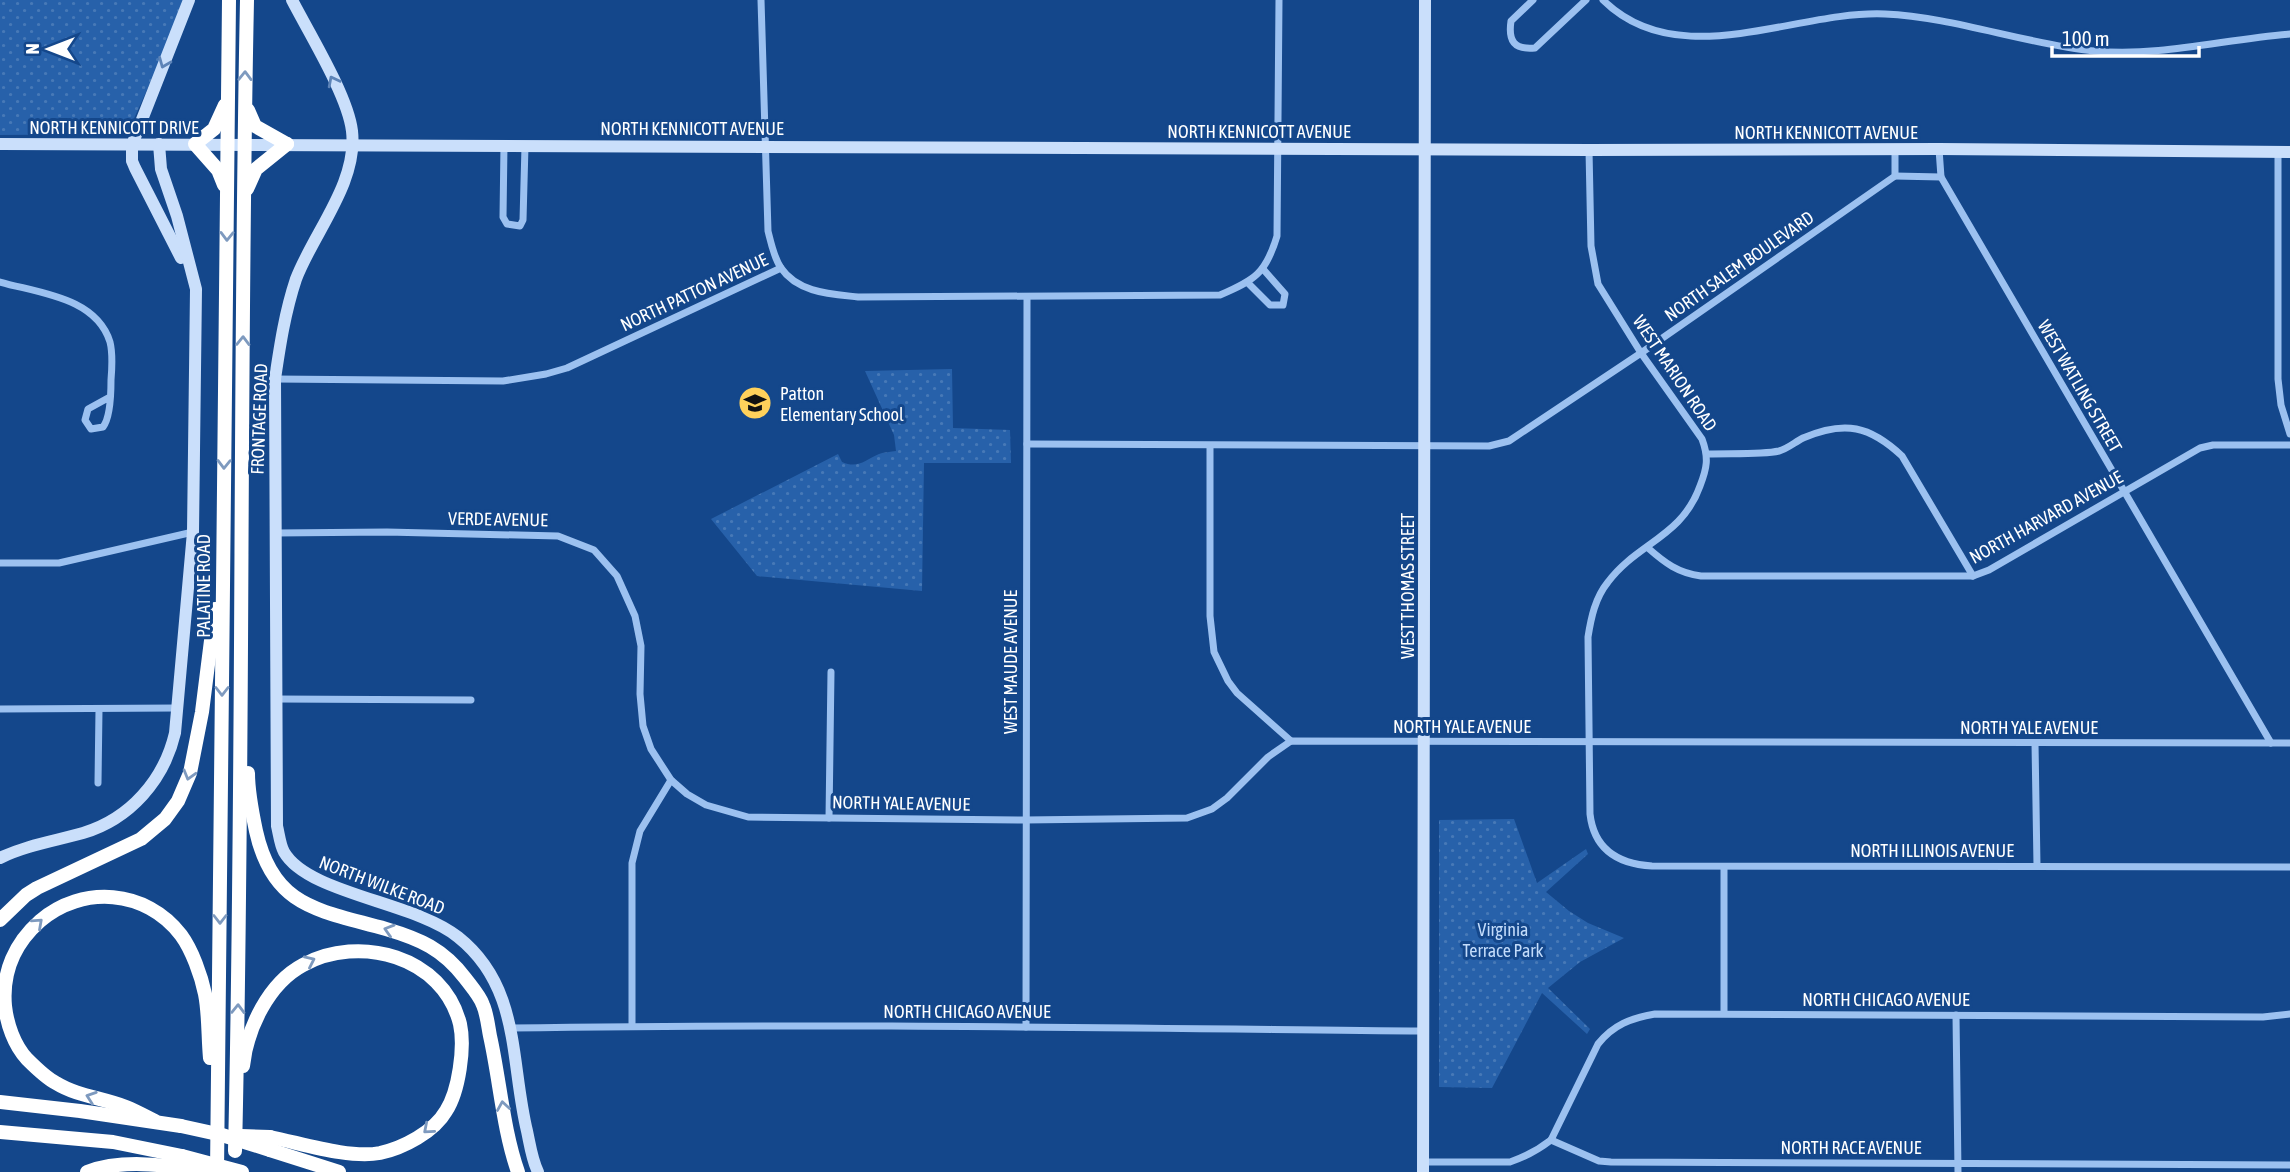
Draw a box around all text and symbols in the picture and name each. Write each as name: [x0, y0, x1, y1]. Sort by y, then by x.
north arrow: [14, 14, 84, 84]
scale bar: [2052, 14, 2199, 58]
text: 100 m: [2062, 26, 2110, 50]
text: N: [21, 43, 43, 55]
one-way arrow: [159, 57, 173, 69]
one-way arrow: [238, 70, 253, 81]
one-way arrow: [328, 75, 342, 88]
street label: NORTH KENNICOTT DRIVE: [29, 117, 199, 138]
street label: NORTH KENNICOTT AVENUE: [600, 118, 784, 139]
street label: NORTH KENNICOTT AVENUE: [1167, 121, 1351, 142]
street label: NORTH KENNICOTT AVENUE: [1734, 122, 1918, 143]
street label: NORTH SALEM BOULEVARD: [1660, 207, 1818, 325]
one-way arrow: [219, 231, 234, 242]
street label: NORTH PATTON AVENUE: [617, 249, 771, 335]
street label: WEST MARION ROAD: [1629, 311, 1721, 435]
street label: WEST WATLING STREET: [2034, 316, 2126, 456]
one-way arrow: [235, 335, 251, 345]
street label: FRONTAGE ROAD: [247, 363, 271, 475]
place label: Patton Elementary School: [780, 383, 904, 425]
school or university icon: Patton Elementary School: [736, 384, 774, 422]
one-way arrow: [216, 459, 232, 470]
street label: NORTH HARVARD AVENUE: [1966, 466, 2126, 568]
street label: VERDE AVENUE: [448, 508, 548, 530]
street label: WEST THOMAS STREET: [1397, 513, 1418, 659]
street label: PALATINE ROAD: [193, 534, 214, 638]
street label: WEST MAUDE AVENUE: [1000, 590, 1021, 734]
one-way arrow: [214, 687, 230, 697]
street label: NORTH YALE AVENUE: [1393, 716, 1531, 737]
street label: NORTH YALE AVENUE: [1960, 717, 2098, 738]
one-way arrow: [183, 768, 197, 780]
street label: NORTH YALE AVENUE: [832, 791, 970, 815]
street label: NORTH ILLINOIS AVENUE: [1850, 840, 2014, 861]
street label: NORTH WILKE ROAD: [316, 851, 448, 919]
one-way arrow: [212, 914, 228, 925]
one-way arrow: [30, 919, 43, 931]
park label: Virginia Terrace Park: [1463, 919, 1544, 961]
one-way arrow: [383, 924, 395, 939]
one-way arrow: [303, 956, 315, 970]
street label: NORTH CHICAGO AVENUE: [1802, 989, 1970, 1010]
street label: NORTH CHICAGO AVENUE: [883, 1001, 1051, 1022]
one-way arrow: [231, 1003, 246, 1014]
one-way arrow: [86, 1091, 98, 1105]
one-way arrow: [496, 1100, 511, 1111]
one-way arrow: [423, 1121, 436, 1133]
street label: NORTH RACE AVENUE: [1781, 1137, 1922, 1158]

